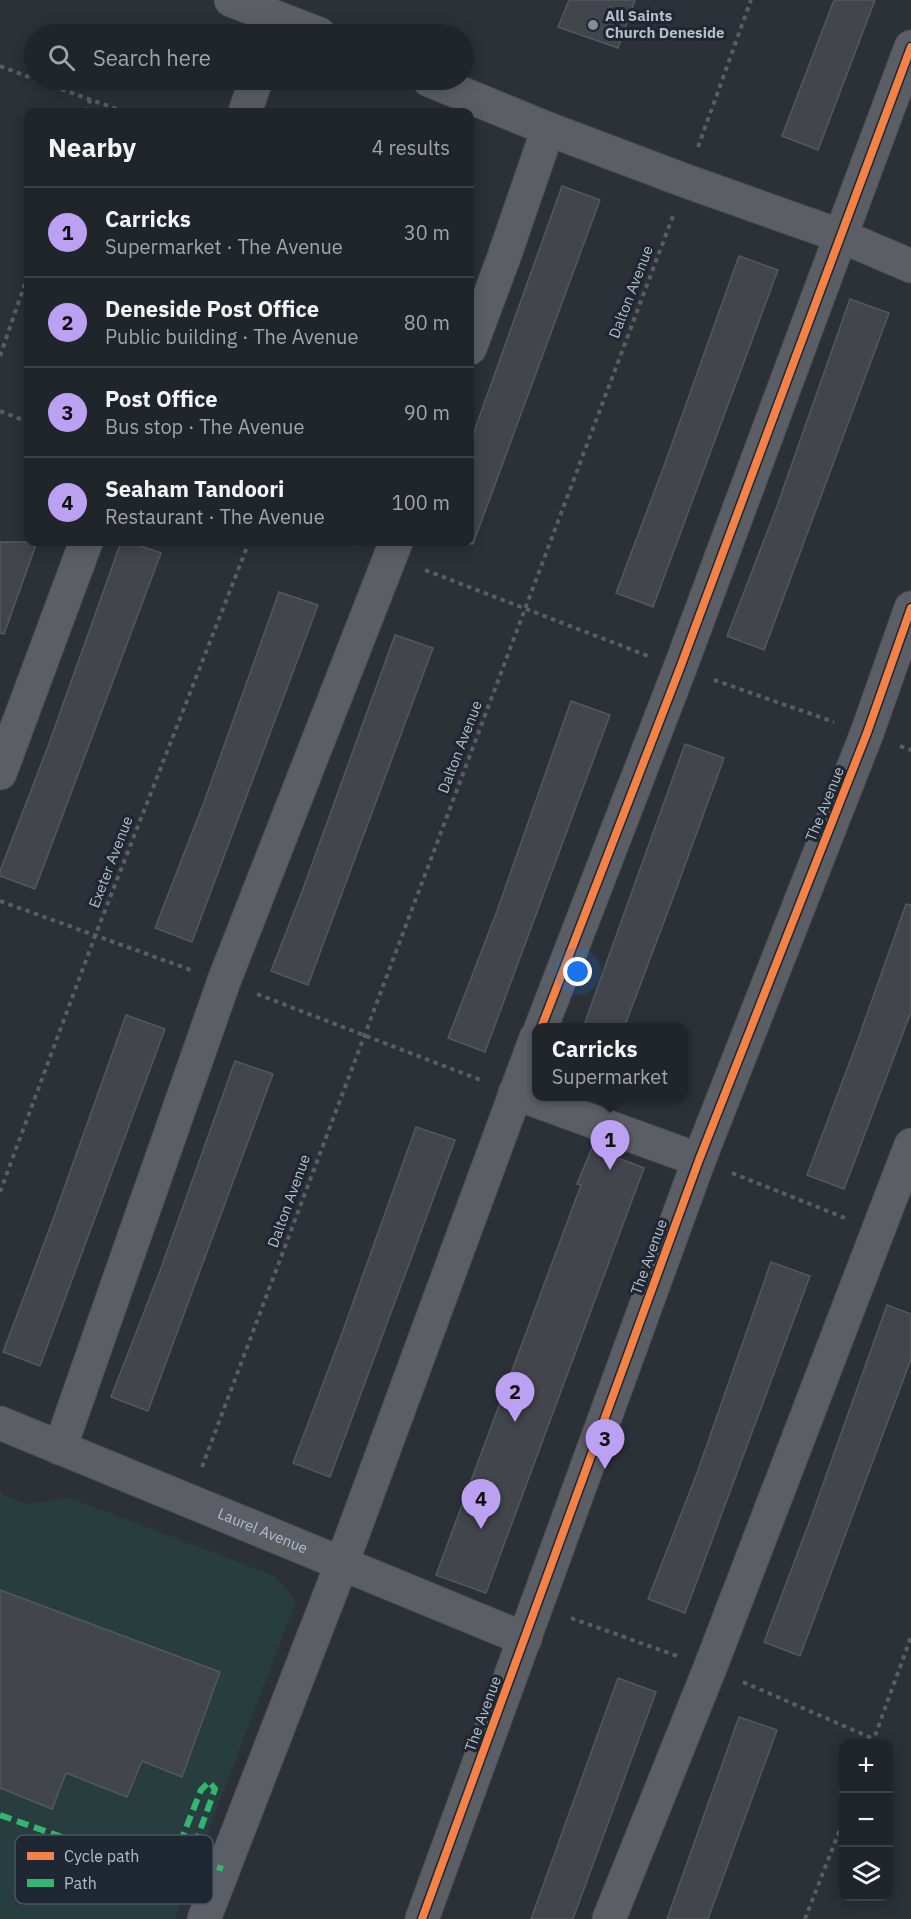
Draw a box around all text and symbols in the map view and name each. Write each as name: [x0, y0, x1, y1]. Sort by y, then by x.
place label: All Saints Church Deneside: [605, 6, 725, 42]
marker: All Saints Church Deneside: [586, 18, 600, 32]
search box: [24, 24, 474, 90]
icon: search: [45, 41, 78, 74]
text: Search here: [93, 43, 211, 72]
text: Nearby: [48, 130, 136, 164]
text: 4 results: [372, 134, 450, 161]
text: Carricks: [105, 204, 191, 233]
text: 1: [62, 219, 74, 246]
text: 30 m: [404, 219, 450, 246]
text: Supermarket · The Avenue: [105, 233, 343, 260]
street label: Dalton Avenue: [604, 243, 657, 341]
text: Deneside Post Office: [105, 294, 319, 323]
text: 2: [62, 309, 74, 336]
text: 80 m: [404, 309, 450, 336]
text: Public building · The Avenue: [105, 323, 358, 350]
text: Post Office: [105, 384, 218, 413]
text: 3: [62, 399, 74, 426]
text: 90 m: [404, 399, 450, 426]
text: Bus stop · The Avenue: [105, 413, 304, 440]
text: Seaham Tandoori: [105, 474, 284, 503]
text: 4: [62, 489, 74, 516]
text: 100 m: [392, 489, 450, 516]
text: Restaurant · The Avenue: [105, 503, 325, 530]
street label: Dalton Avenue: [433, 698, 486, 796]
street label: The Avenue: [801, 764, 848, 844]
street label: Exeter Avenue: [84, 813, 137, 910]
your location: [563, 957, 592, 986]
popup: [532, 1023, 688, 1101]
text: Carricks: [552, 1034, 638, 1063]
text: Supermarket: [552, 1063, 668, 1090]
pin: 1: [590, 1120, 630, 1170]
street label: Dalton Avenue: [263, 1152, 314, 1250]
street label: The Avenue: [626, 1216, 671, 1297]
pin: 2: [496, 1372, 534, 1422]
pin: 3: [586, 1420, 624, 1469]
pin: 4: [462, 1480, 500, 1529]
street label: Laurel Avenue: [215, 1504, 311, 1558]
street label: The Avenue: [460, 1673, 505, 1754]
map controls: [839, 1739, 893, 1901]
button: +: [839, 1739, 893, 1793]
button: −: [839, 1793, 893, 1847]
legend: [15, 1835, 213, 1904]
text: Cycle path: [64, 1846, 139, 1866]
button: layers: [839, 1847, 893, 1901]
text: Path: [64, 1873, 97, 1893]

